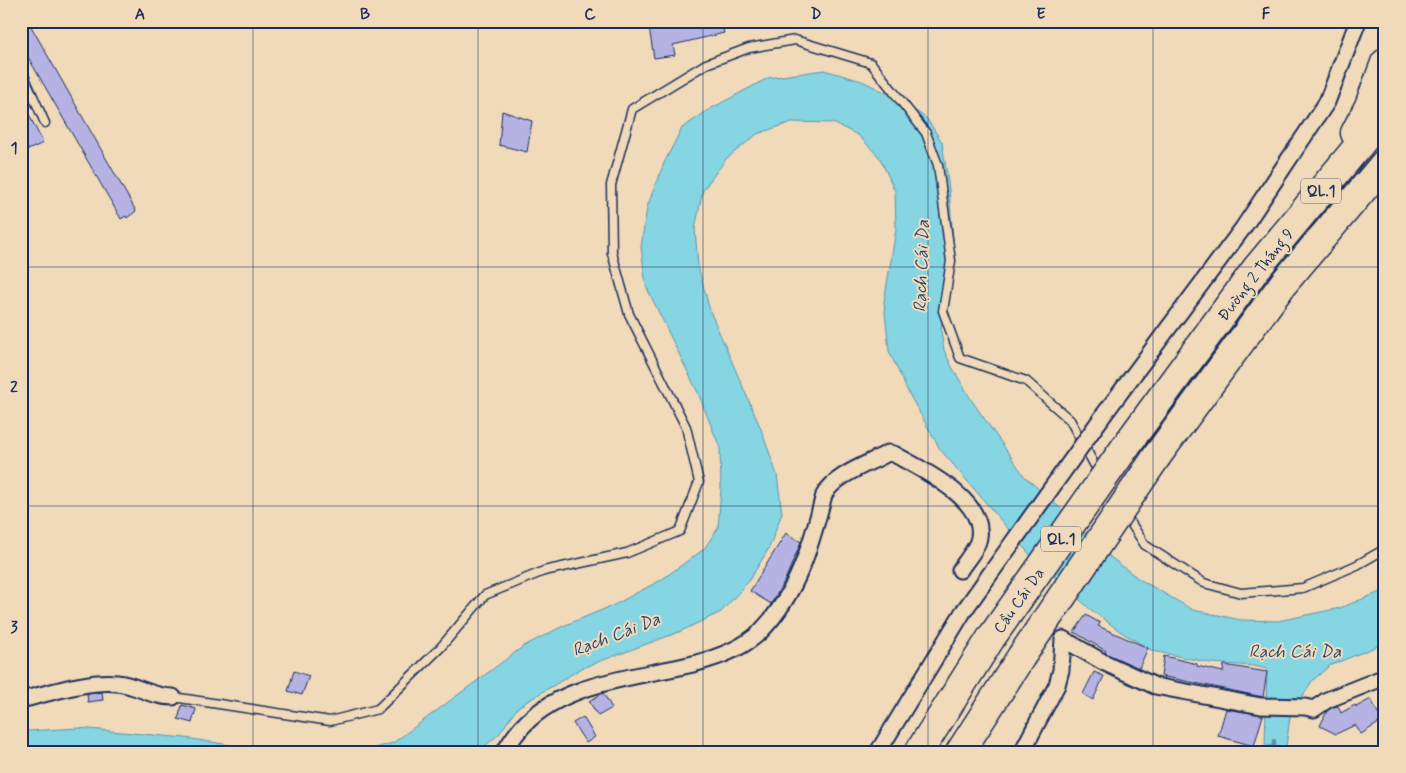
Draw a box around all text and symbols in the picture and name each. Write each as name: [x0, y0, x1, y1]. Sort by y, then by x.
text: A: [135, 4, 145, 25]
text: B: [360, 4, 370, 25]
text: C: [584, 4, 596, 25]
text: D: [810, 4, 822, 25]
text: E: [1036, 4, 1046, 25]
text: F: [1262, 4, 1271, 25]
text: 1: [10, 138, 18, 159]
road number: QL.1: [1301, 178, 1341, 204]
water label: Rạch Cái Da: [908, 219, 936, 313]
street label: Đường 2 Tháng 9: [1213, 224, 1300, 326]
text: 2: [10, 377, 18, 398]
road number: QL.1: [1041, 526, 1081, 552]
street label: Cầu Cái Da: [989, 564, 1050, 638]
water label: Rạch Cái Da: [569, 607, 664, 663]
text: 3: [10, 617, 18, 638]
water label: Rạch Cái Da: [1249, 640, 1341, 664]

